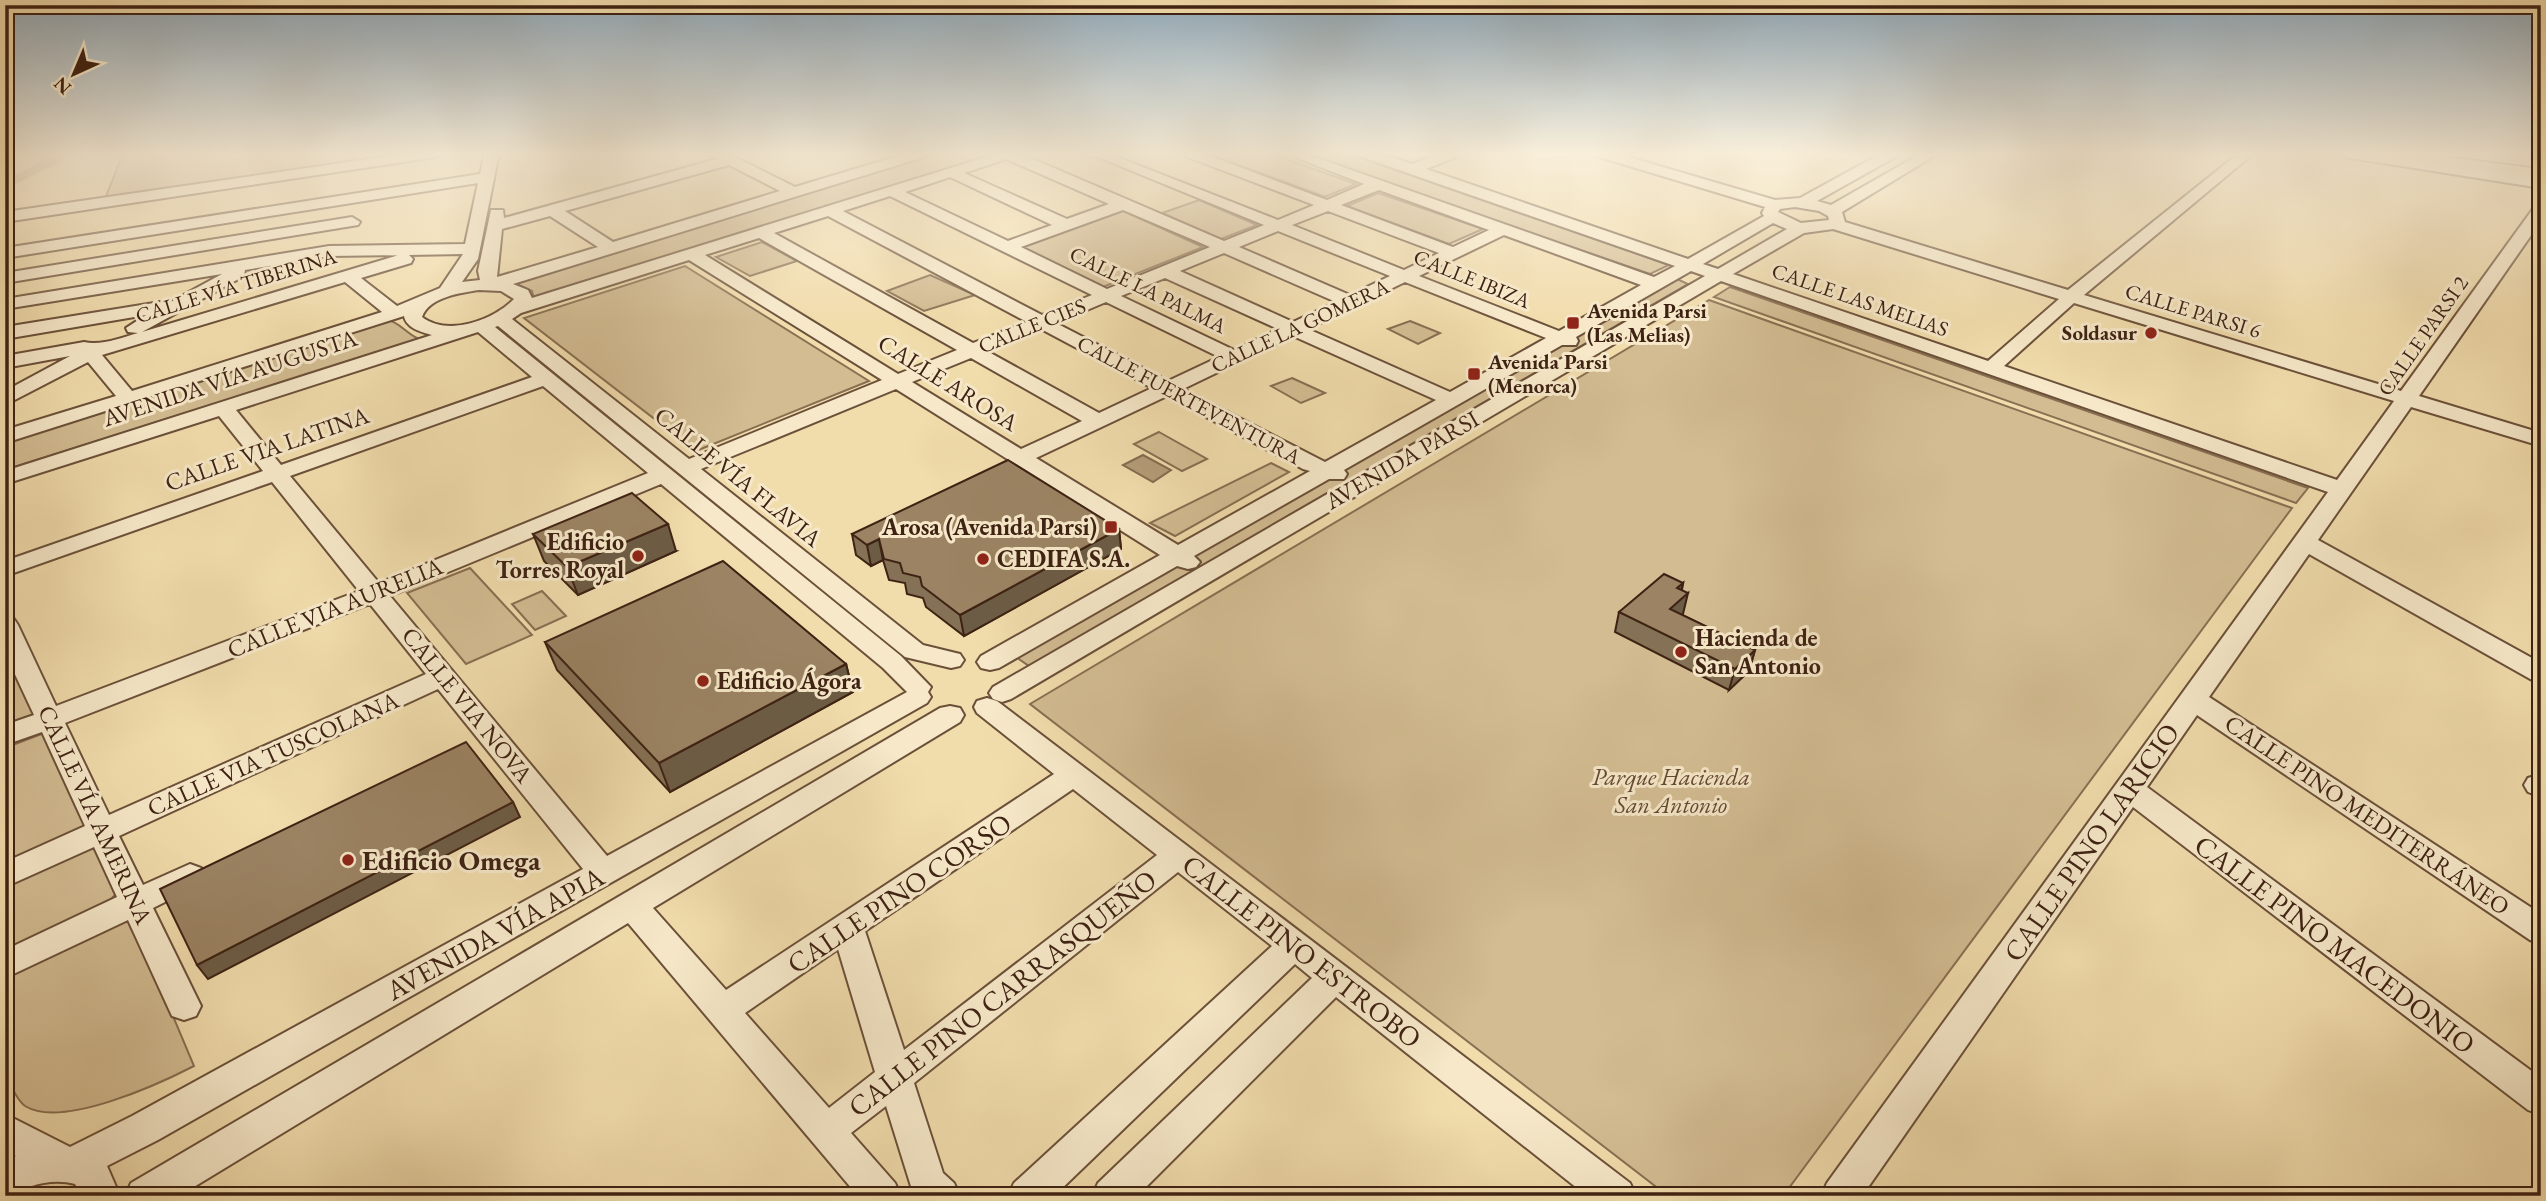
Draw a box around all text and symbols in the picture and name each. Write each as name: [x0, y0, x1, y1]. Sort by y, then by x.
north arrow: [38, 38, 108, 108]
text: N: [48, 71, 77, 100]
street label: CALLE LA PALMA: [1065, 240, 1231, 339]
street label: CALLE VÍA TIBERINA: [132, 242, 340, 329]
street label: CALLE IBIZA: [1410, 243, 1535, 314]
street label: CALLE LAS MELIAS: [1768, 257, 1952, 342]
street label: CALLE PARSI 2: [2371, 270, 2474, 401]
street label: CALLE LA GOMERA: [1206, 272, 1394, 379]
street label: CALLE PARSI 6: [2122, 277, 2264, 344]
street label: CALLE CIES: [974, 292, 1090, 359]
place label: Avenida Parsi (Las Melias): [1586, 297, 1707, 348]
marker: Avenida Parsi (Las Melias): [1565, 315, 1581, 331]
place label: Soldasur: [2062, 319, 2137, 346]
street label: AVENIDA VÍA AUGUSTA: [98, 322, 361, 434]
marker: Soldasur: [2143, 325, 2159, 341]
street label: CALLE AROSA: [872, 327, 1025, 438]
street label: CALLE FUERTEVENTURA: [1073, 329, 1306, 470]
place label: Avenida Parsi (Menorca): [1487, 348, 1608, 399]
marker: Avenida Parsi (Menorca): [1466, 366, 1482, 382]
street label: CALLE VIA LATINA: [161, 399, 373, 498]
street label: CALLE VÍA FLAVIA: [648, 400, 828, 554]
street label: AVENIDA PARSI: [1318, 403, 1484, 517]
place label: Arosa (Avenida Parsi): [881, 511, 1097, 542]
marker: Arosa (Avenida Parsi): [1103, 519, 1119, 535]
place label: Edificio Torres Royal: [495, 526, 624, 586]
place label: CEDIFA S.A.: [997, 543, 1130, 574]
marker: Edificio Torres Royal: [630, 548, 646, 564]
street label: CALLE VIA AURELIA: [223, 550, 447, 665]
marker: CEDIFA S.A.: [975, 551, 991, 567]
street label: CALLE VIA NOVA: [395, 620, 540, 789]
place label: Hacienda de San Antonio: [1695, 622, 1821, 681]
marker: Hacienda de San Antonio: [1673, 644, 1689, 660]
place label: Edificio Ágora: [717, 665, 862, 697]
marker: Edificio Ágora: [695, 673, 711, 689]
street label: CALLE VIA TUSCOLANA: [142, 684, 404, 823]
street label: CALLE VÍA AMERINA: [31, 700, 160, 930]
street label: CALLE PINO MEDITERRÁNEO: [2219, 707, 2516, 922]
street label: CALLE PINO LARICIO: [1995, 716, 2187, 968]
park label: Parque Hacienda San Antonio: [1592, 761, 1750, 820]
street label: CALLE PINO CORSO: [780, 805, 1018, 981]
street label: CALLE PINO MACEDONIO: [2187, 827, 2483, 1061]
place label: Edificio Omega: [362, 842, 541, 878]
street label: CALLE PINO ESTROBO: [1175, 846, 1429, 1056]
marker: Edificio Omega: [340, 852, 356, 868]
street label: AVENIDA VÍA APIA: [379, 858, 611, 1008]
street label: CALLE PINO CARRASQUEÑO: [841, 861, 1163, 1125]

